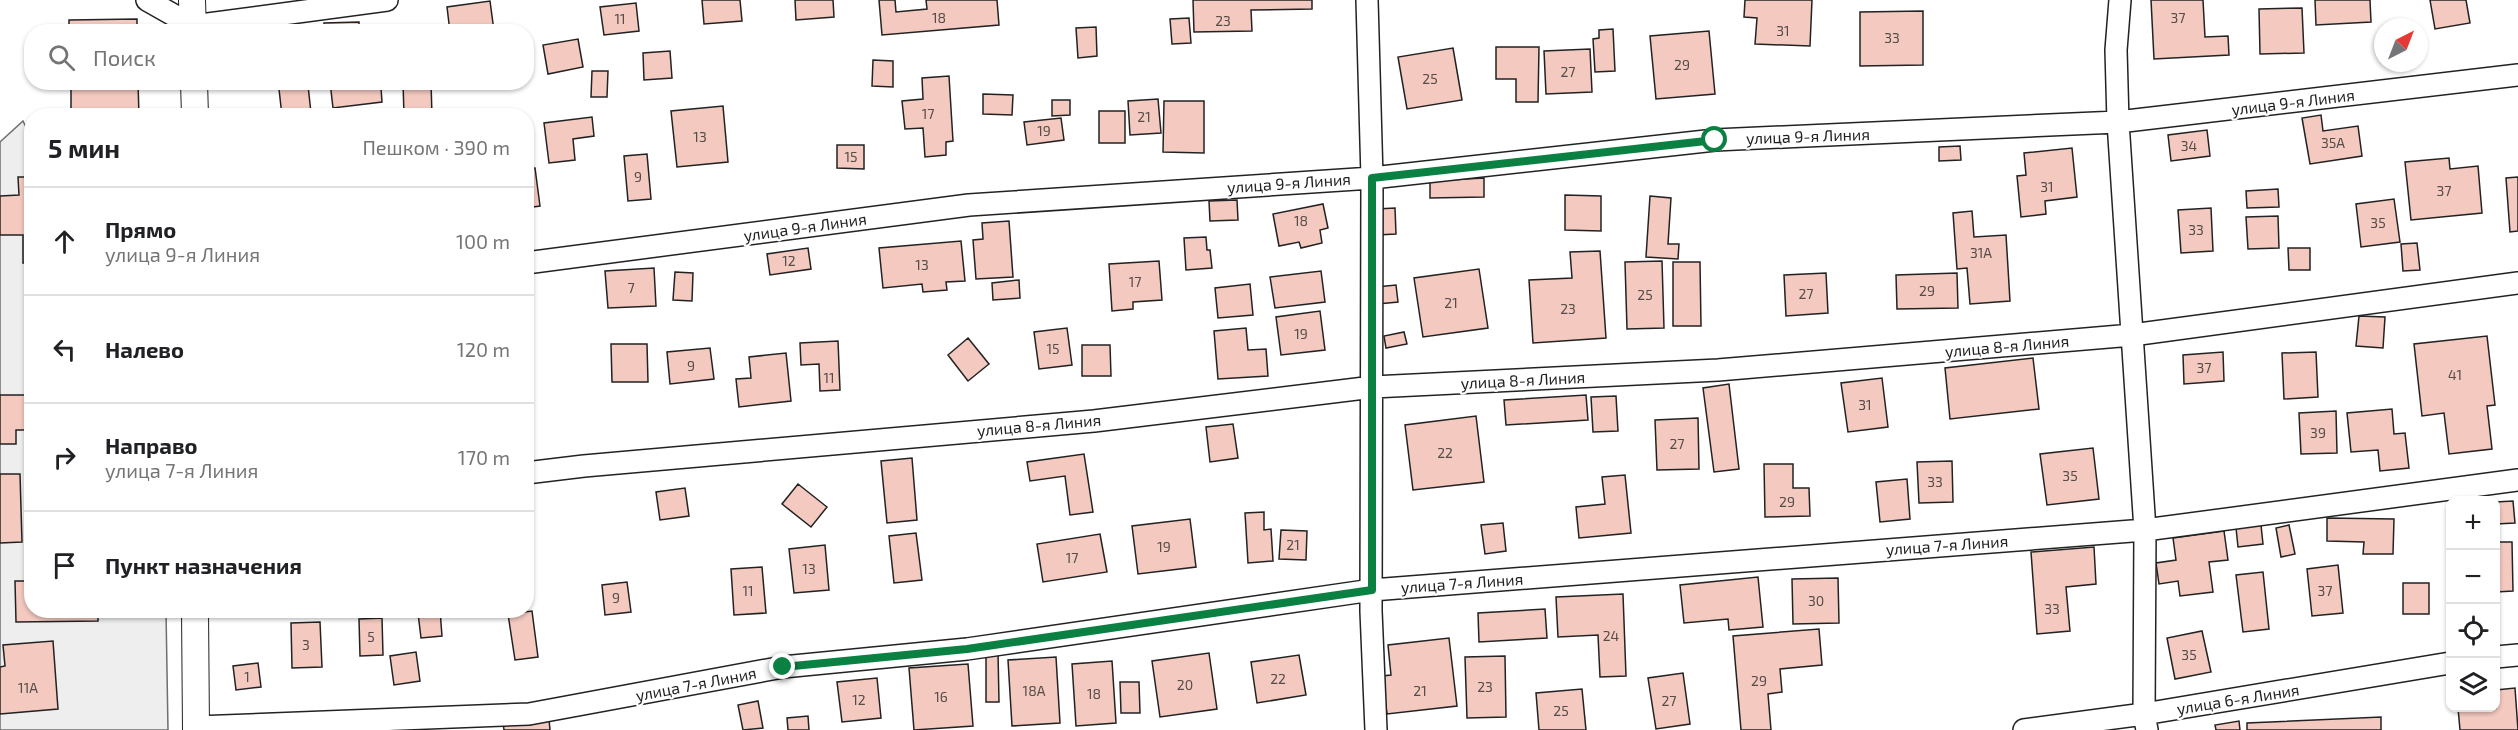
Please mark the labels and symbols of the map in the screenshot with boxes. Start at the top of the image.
house number: 18 [932,9,946,26]
house number: 37 [2171,9,2185,26]
house number: 11 [614,10,626,27]
house number: 23 [1215,12,1231,29]
north arrow [2374,18,2428,72]
house number: 31 [1776,22,1790,39]
house number: 33 [1884,29,1900,46]
house number: 29 [1674,56,1690,73]
house number: 27 [1560,63,1576,80]
house number: 25 [1422,70,1438,87]
street label: улица 9-я Линия [2230,85,2356,119]
house number: 17 [922,105,934,122]
house number: 21 [1137,108,1151,125]
house number: 19 [1037,122,1051,139]
street label: улица 9-я Линия [1746,124,1870,148]
route start [1701,126,1727,152]
house number: 13 [693,128,707,145]
house number: 35А [2321,134,2345,151]
house number: 34 [2181,137,2197,154]
house number: 15 [844,148,858,165]
house number: 9 [634,168,642,185]
street label: улица 9-я Линия [1226,169,1352,197]
house number: 31 [2040,178,2054,195]
house number: 37 [2437,182,2451,199]
street label: улица 9-я Линия [742,208,868,246]
house number: 18 [1294,212,1308,229]
house number: 35 [2370,214,2386,231]
house number: 33 [2188,221,2204,238]
house number: 31А [1970,244,1992,261]
house number: 12 [782,252,796,269]
house number: 13 [915,256,929,273]
house number: 17 [1129,273,1141,290]
house number: 7 [627,279,635,296]
house number: 29 [1919,282,1935,299]
house number: 27 [1798,285,1814,302]
house number: 25 [1637,286,1653,303]
house number: 21 [1444,294,1458,311]
house number: 23 [1560,300,1576,317]
house number: 19 [1294,325,1308,342]
street label: улица 8-я Линия [1944,331,2070,361]
house number: 15 [1046,340,1060,357]
house number: 9 [687,357,695,374]
house number: 37 [2197,359,2211,376]
house number: 41 [2448,366,2462,383]
street label: улица 8-я Линия [1460,367,1586,393]
house number: 11 [823,369,835,386]
house number: 31 [1858,396,1872,413]
street label: улица 8-я Линия [976,410,1102,440]
house number: 39 [2310,424,2326,441]
house number: 27 [1669,435,1685,452]
house number: 22 [1437,444,1453,461]
house number: 35 [2062,467,2078,484]
house number: 33 [1927,473,1943,490]
house number: 29 [1779,493,1795,510]
street label: улица 7-я Линия [1885,531,2009,559]
house number: 21 [1286,536,1300,553]
house number: 19 [1157,538,1171,555]
house number: 17 [1066,549,1078,566]
house number: 13 [802,560,816,577]
street label: улица 7-я Линия [1400,569,1524,597]
house number: 11 [742,582,754,599]
house number: 37 [2318,582,2332,599]
house number: 9 [612,589,620,606]
house number: 30 [1808,592,1824,609]
house number: 33 [2044,600,2060,617]
house number: 24 [1603,627,1619,644]
house number: 5 [367,628,375,645]
house number: 3 [302,636,310,653]
house number: 35 [2181,646,2197,663]
route end [769,653,795,679]
street label: улица 7-я Линия [634,662,758,706]
house number: 1 [244,668,250,685]
house number: 22 [1270,670,1286,687]
house number: 29 [1751,672,1767,689]
house number: 20 [1177,676,1193,693]
house number: 23 [1477,678,1493,695]
house number: 11А [18,679,38,696]
street label: улица 6-я Линия [2175,679,2301,719]
house number: 18А [1023,682,1046,699]
house number: 21 [1413,682,1427,699]
house number: 18 [1087,685,1101,702]
house number: 16 [934,688,948,705]
house number: 12 [852,691,866,708]
house number: 27 [1661,692,1677,709]
house number: 25 [1553,702,1569,719]

